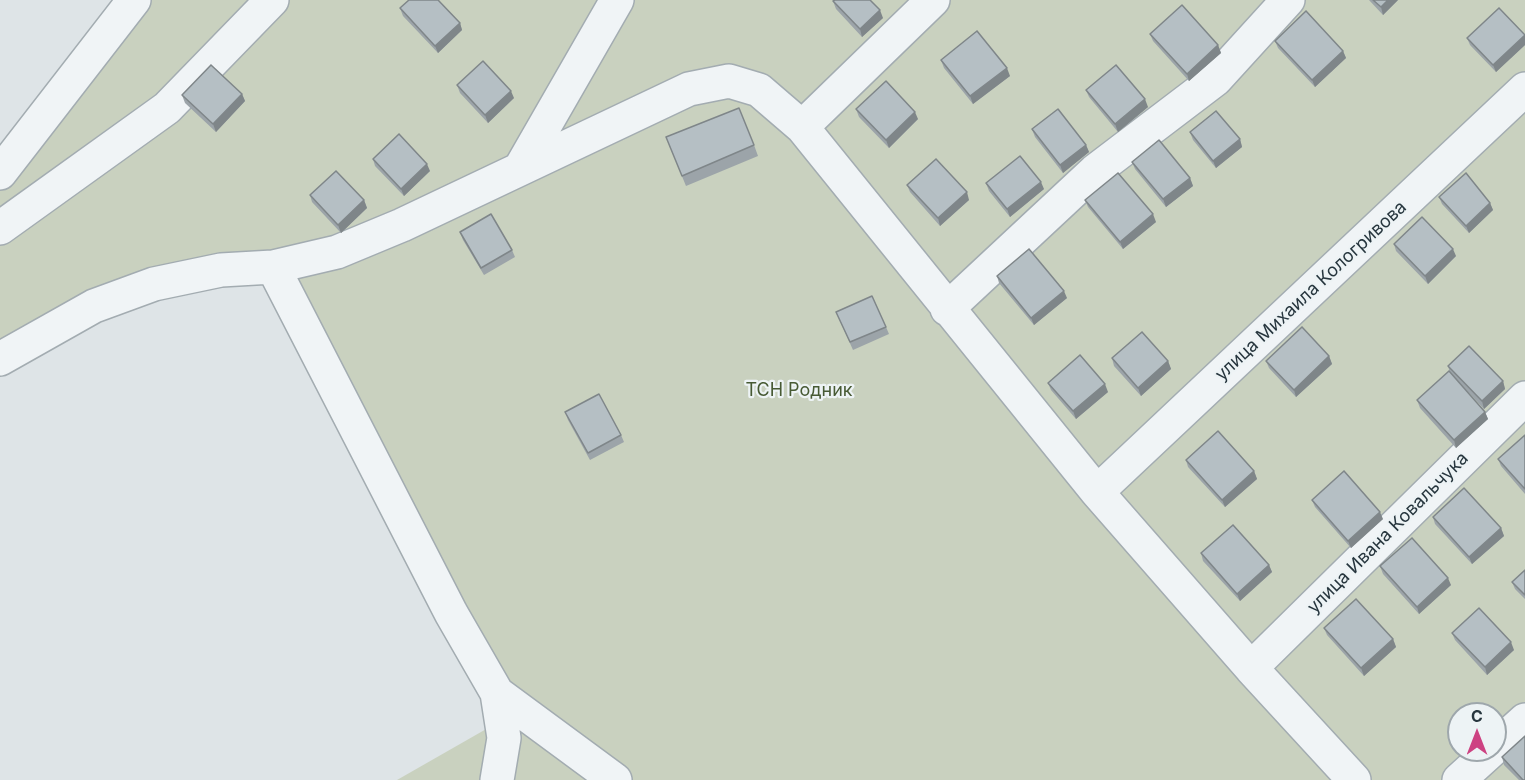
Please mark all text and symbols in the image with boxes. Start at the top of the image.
street label: улица Михаила Кологривова [1211,197,1411,385]
park label: ТСН Родник [745,380,853,402]
street label: улица Ивана Ковальчука [1303,448,1473,618]
north arrow [1447,702,1507,762]
text: С [1471,706,1483,726]

